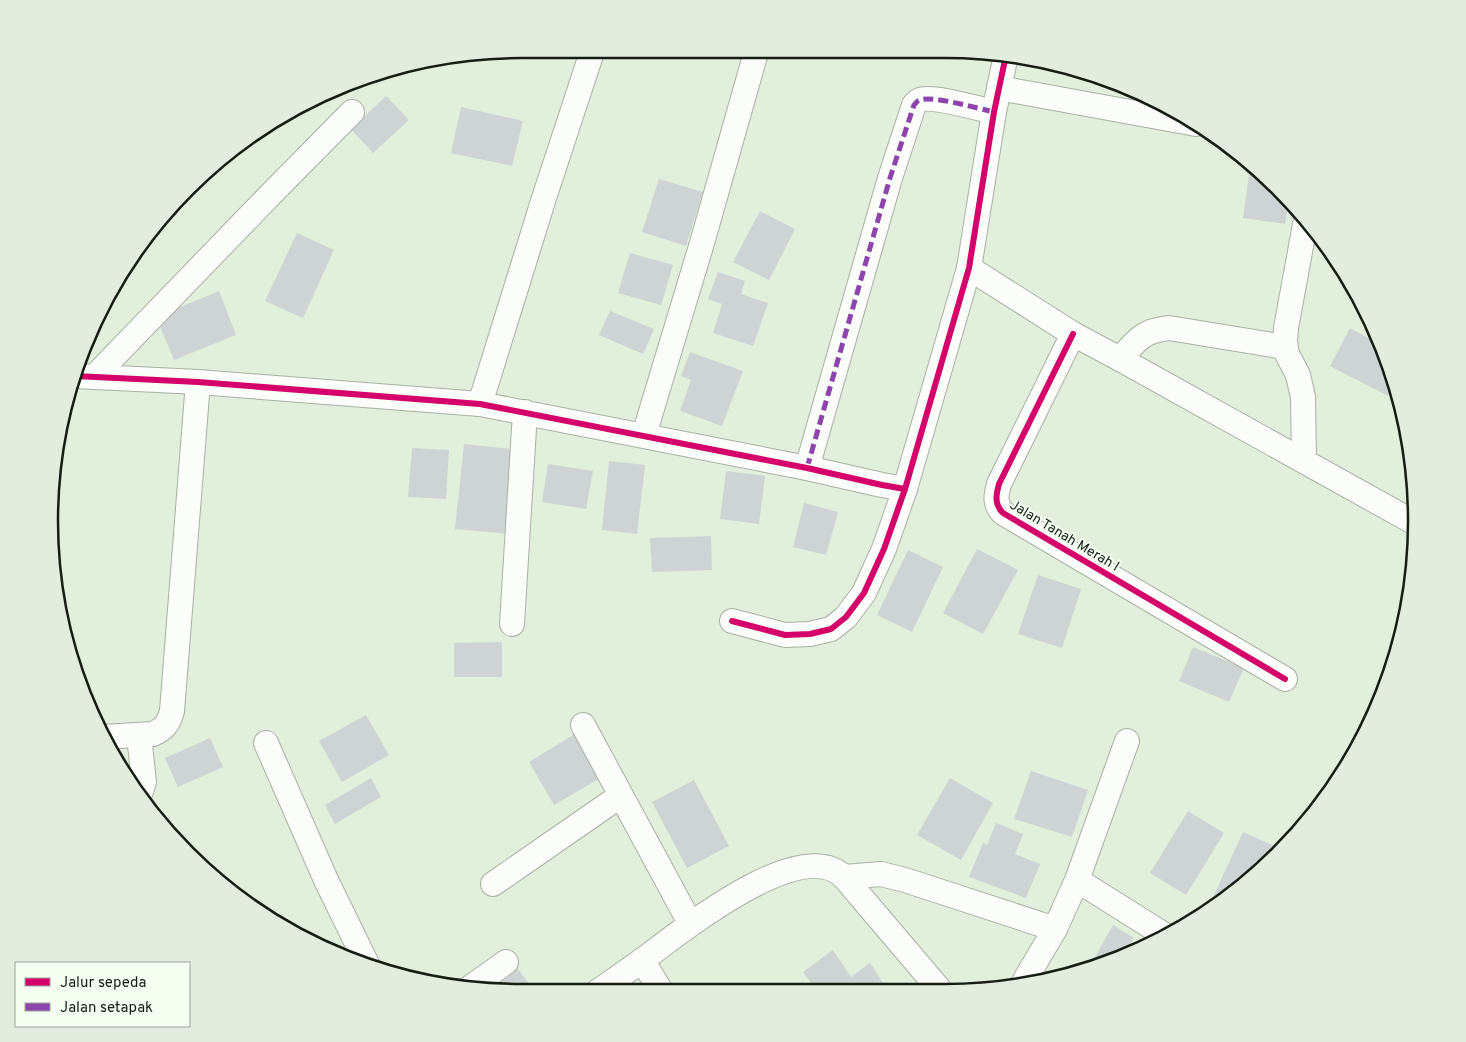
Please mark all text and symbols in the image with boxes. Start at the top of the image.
street label: Jalan Tanah Merah I [1006,497,1122,576]
legend [15,962,190,1027]
text: Jalur sepeda [60,974,146,993]
text: Jalan setapak [60,999,153,1018]

